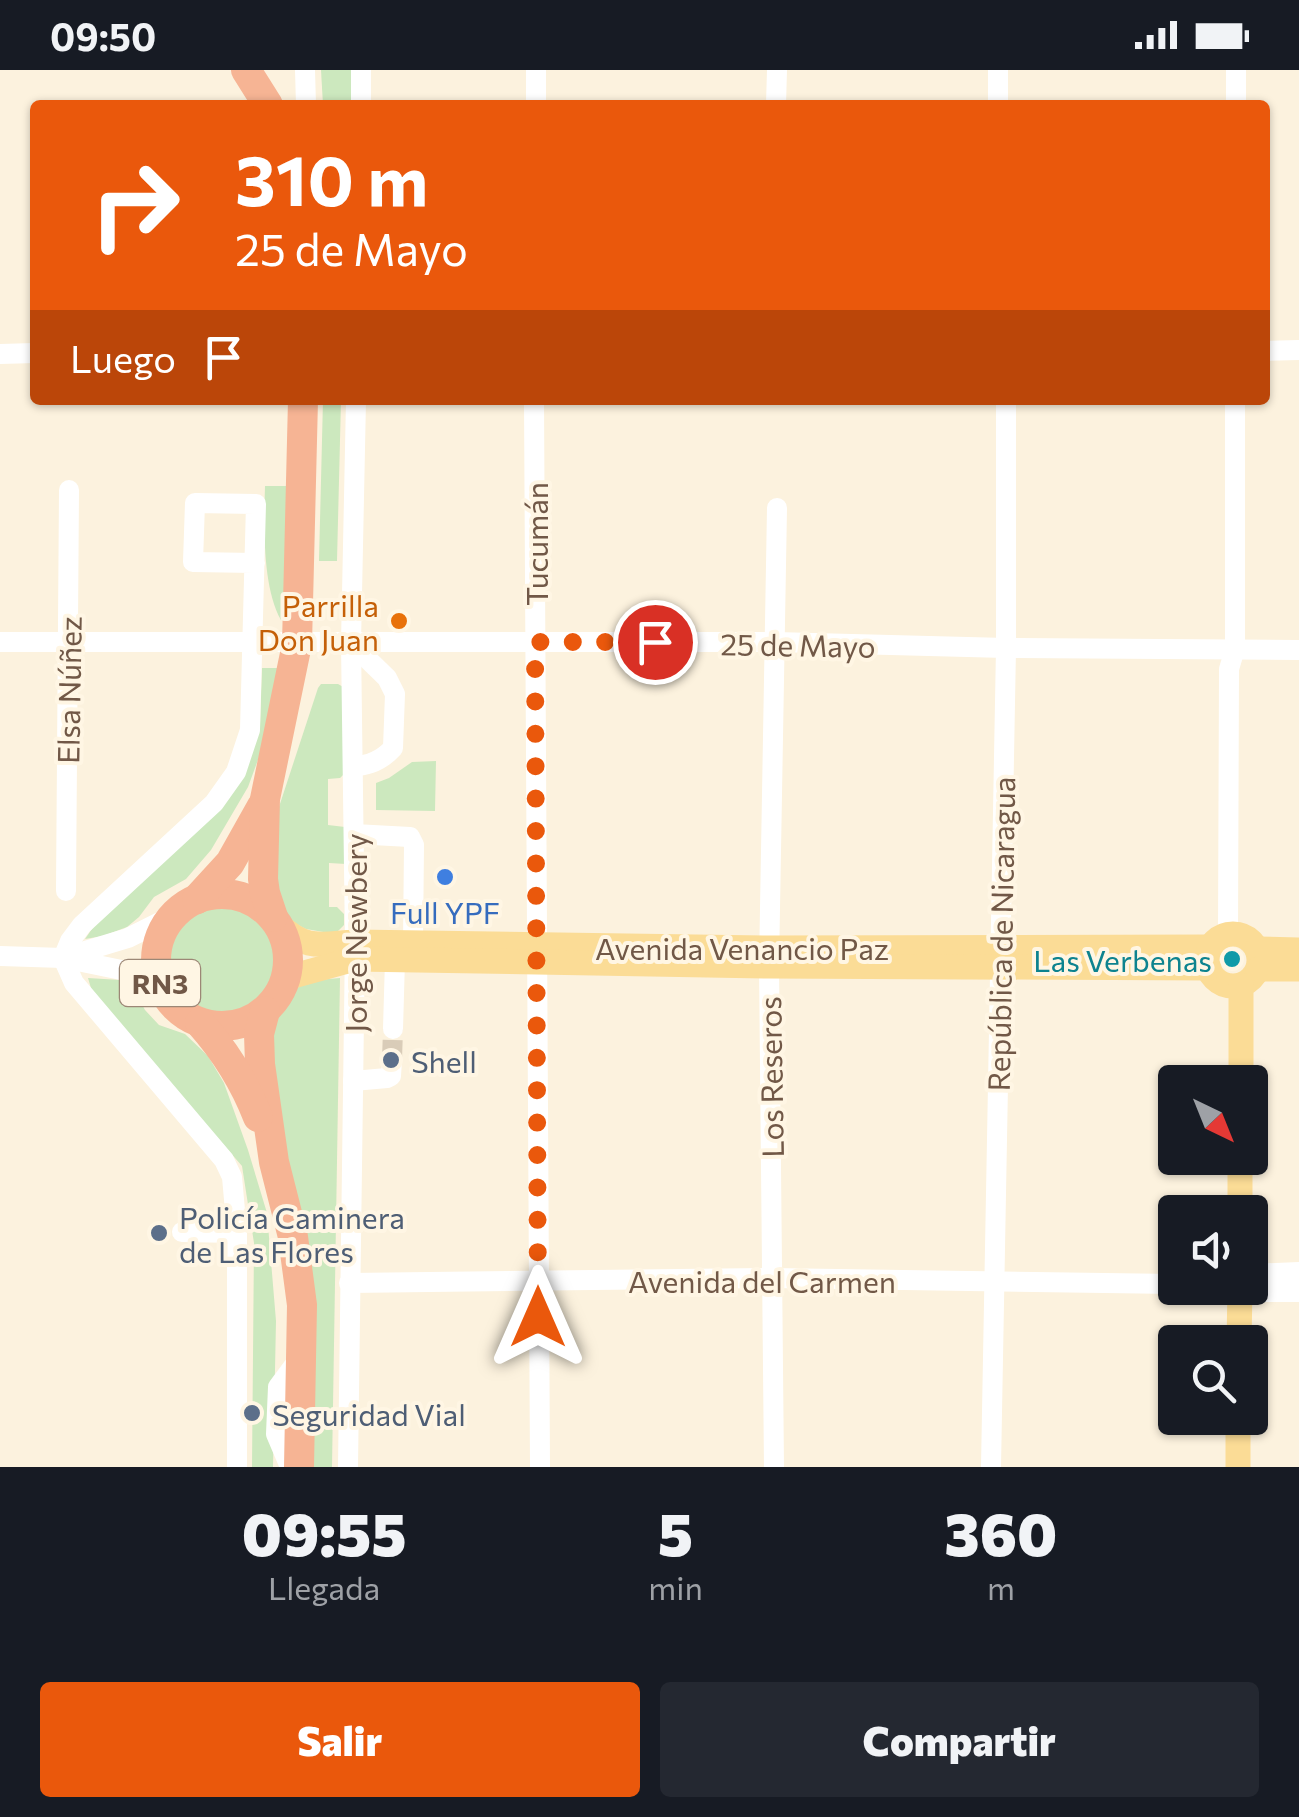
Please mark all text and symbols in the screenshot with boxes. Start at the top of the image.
text: 09:50 [50,12,156,59]
text: 310 m [235,135,428,220]
icon: right [70,140,200,270]
text: 25 de Mayo [235,220,468,275]
icon: arrive [196,330,251,385]
text: Luego [70,334,176,381]
street label: Tucumán [517,482,554,606]
place label: Parrilla Don Juan [258,586,379,657]
pin [613,600,698,685]
marker: Parrilla Don Juan [388,610,410,632]
icon: arrive [628,615,683,670]
street label: Elsa Núñez [48,616,88,764]
street label: 25 de Mayo [720,624,876,664]
street label: República de Nicaragua [979,776,1021,1092]
street label: Jorge Newbery [336,833,373,1033]
marker: Full YPF [434,866,456,888]
place label: Full YPF [390,893,500,930]
street label: Avenida Venancio Paz [595,929,889,966]
place label: Las Verbenas [1033,941,1212,978]
marker: Las Verbenas [1221,948,1243,970]
road number: RN3 [120,960,200,1006]
street label: Los Reseros [750,996,790,1158]
place label: Shell [411,1042,477,1079]
marker: Shell [380,1049,402,1071]
north arrow [1158,1065,1268,1175]
map controls [1158,1065,1268,1435]
button: sound [1158,1195,1268,1305]
place label: Policía Caminera de Las Flores [179,1198,405,1269]
marker: Policía Caminera de Las Flores [148,1222,170,1244]
street label: Avenida del Carmen [628,1262,896,1299]
position arrow [486,1265,590,1369]
button: search [1158,1325,1268,1435]
place label: Seguridad Vial [272,1395,466,1432]
marker: Seguridad Vial [241,1402,263,1424]
text: 09:55 [242,1495,407,1568]
text: 5 [658,1495,693,1568]
text: 360 [944,1495,1057,1568]
text: Llegada [268,1567,380,1607]
text: min [648,1567,703,1607]
text: m [987,1567,1015,1607]
button: Salir [40,1682,640,1797]
button: Compartir [660,1682,1259,1797]

